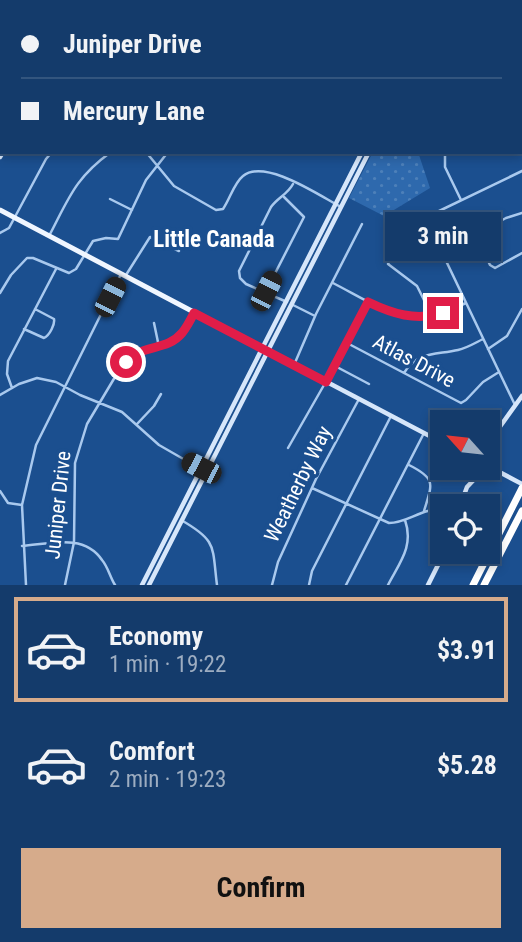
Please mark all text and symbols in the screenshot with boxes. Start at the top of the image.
text: Juniper Drive [63,29,202,59]
text: Mercury Lane [63,96,205,126]
callout: 3 min [385,212,501,260]
text: 3 min [417,223,469,250]
district label: Little Canada [153,226,275,253]
car [248,268,285,314]
car [92,274,129,320]
route end [427,297,459,329]
street label: Atlas Drive [369,329,459,393]
route start [110,346,142,378]
north arrow [430,410,500,480]
map controls [430,410,500,564]
street label: Weatherby Way [260,422,337,546]
car [178,449,225,487]
street label: Juniper Drive [40,450,76,560]
button: locate [430,494,500,564]
icon: car [25,618,88,681]
text: Economy [109,621,203,651]
text: $3.91 [437,635,497,665]
text: 1 min · 19:22 [109,651,226,678]
icon: car [25,733,88,796]
text: Comfort [109,736,195,766]
text: $5.28 [437,750,497,780]
text: 2 min · 19:23 [109,766,226,793]
button: Confirm [21,848,501,928]

